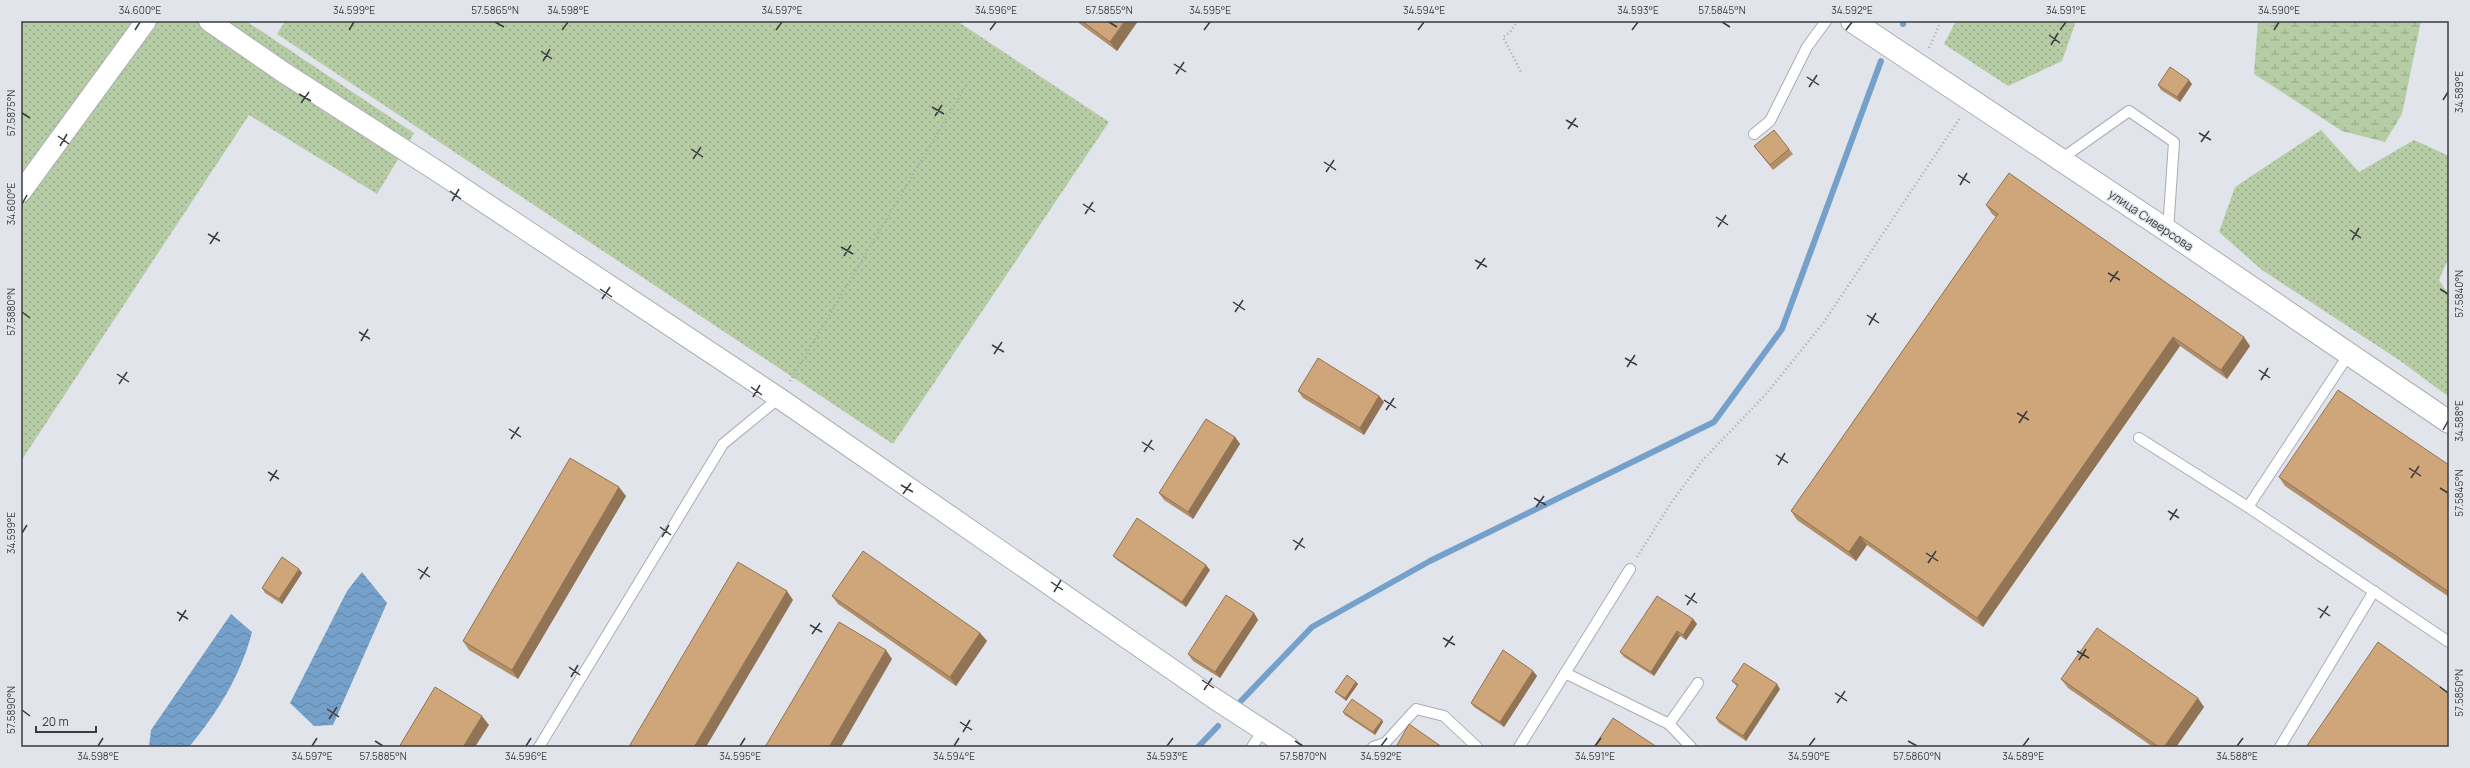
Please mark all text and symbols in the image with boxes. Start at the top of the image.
text: 34.600°E [119,3,161,17]
text: 34.599°E [333,3,375,17]
text: 57.5865°N [471,3,519,17]
text: 34.598°E [547,3,589,17]
text: 34.597°E [762,3,803,17]
text: 34.596°E [975,3,1017,17]
text: 57.5855°N [1085,3,1133,17]
text: 34.595°E [1189,3,1231,17]
text: 34.594°E [1403,3,1445,17]
text: 34.593°E [1617,3,1659,17]
text: 57.5845°N [1698,3,1746,17]
text: 34.592°E [1831,3,1873,17]
text: 34.591°E [2046,3,2086,17]
text: 34.590°E [2258,3,2300,17]
text: 34.589°E [2452,71,2466,113]
text: 57.5875°N [4,90,18,136]
text: 34.600°E [4,183,18,225]
street label: улица Сиверсова [2105,185,2197,255]
text: 57.5840°N [2452,270,2466,318]
text: 57.5880°N [4,288,18,336]
text: 34.588°E [2452,400,2466,442]
text: 57.5845°N [2452,469,2466,517]
text: 34.599°E [4,512,18,554]
text: 57.5850°N [2452,669,2466,717]
text: 57.5890°N [4,686,18,734]
scale bar [36,708,96,734]
text: 20 m [42,713,69,730]
text: 34.598°E [77,749,119,763]
text: 34.597°E [292,749,333,763]
text: 57.5885°N [359,749,407,763]
text: 34.596°E [505,749,547,763]
text: 34.595°E [719,749,761,763]
text: 34.594°E [933,749,975,763]
text: 34.593°E [1146,749,1188,763]
text: 57.5870°N [1280,749,1327,763]
text: 34.592°E [1360,749,1402,763]
text: 34.591°E [1575,749,1615,763]
text: 34.590°E [1788,749,1830,763]
text: 57.5860°N [1893,749,1941,763]
text: 34.589°E [2002,749,2044,763]
text: 34.588°E [2216,749,2258,763]

